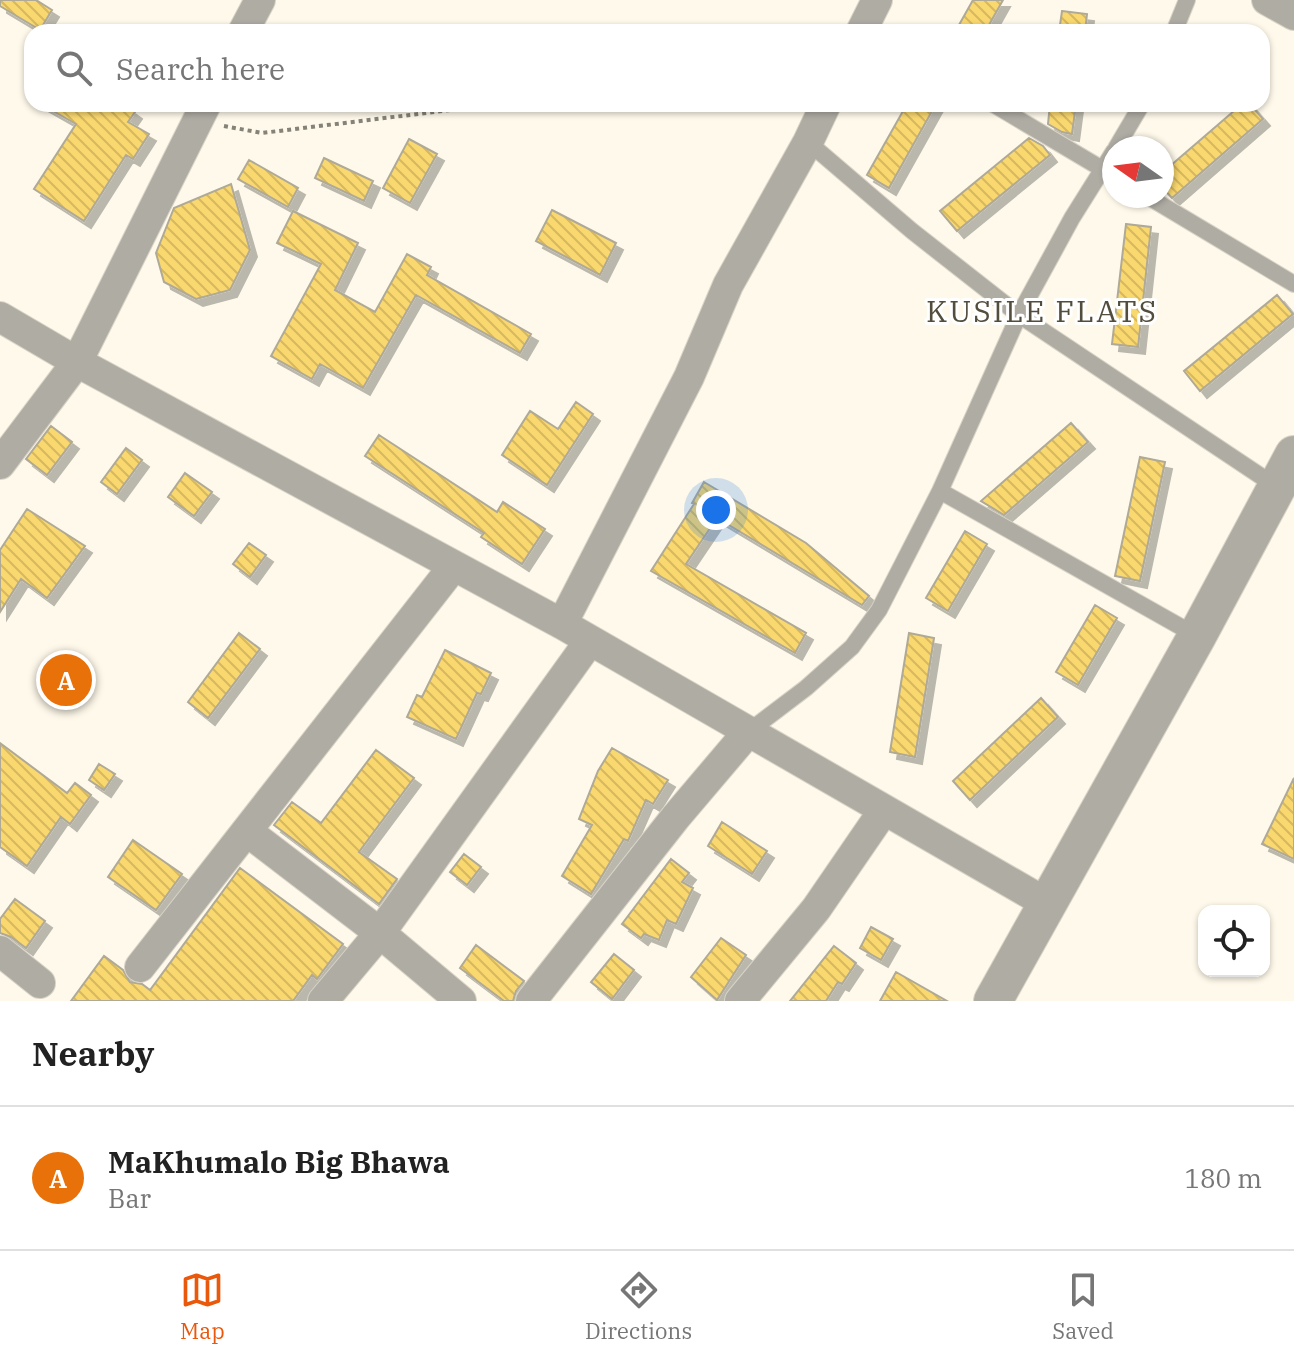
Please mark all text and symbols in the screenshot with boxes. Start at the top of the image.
search box [24,24,1270,112]
icon: search [52,46,96,90]
text: Search here [116,49,285,88]
north arrow [1102,136,1174,208]
district label: KUSILE FLATS [926,291,1158,330]
your location [696,490,736,530]
pin: A [40,650,92,710]
map controls [1198,905,1270,977]
button: locate [1198,905,1270,977]
text: Nearby [32,1031,154,1075]
text: MaKhumalo Big Bhawa [108,1142,450,1181]
text: A [49,1161,67,1195]
text: 180 m [1184,1161,1262,1195]
text: Bar [108,1181,151,1215]
tab: Map [180,1268,225,1345]
tab: Directions [585,1268,692,1345]
tab: Saved [1052,1268,1114,1345]

